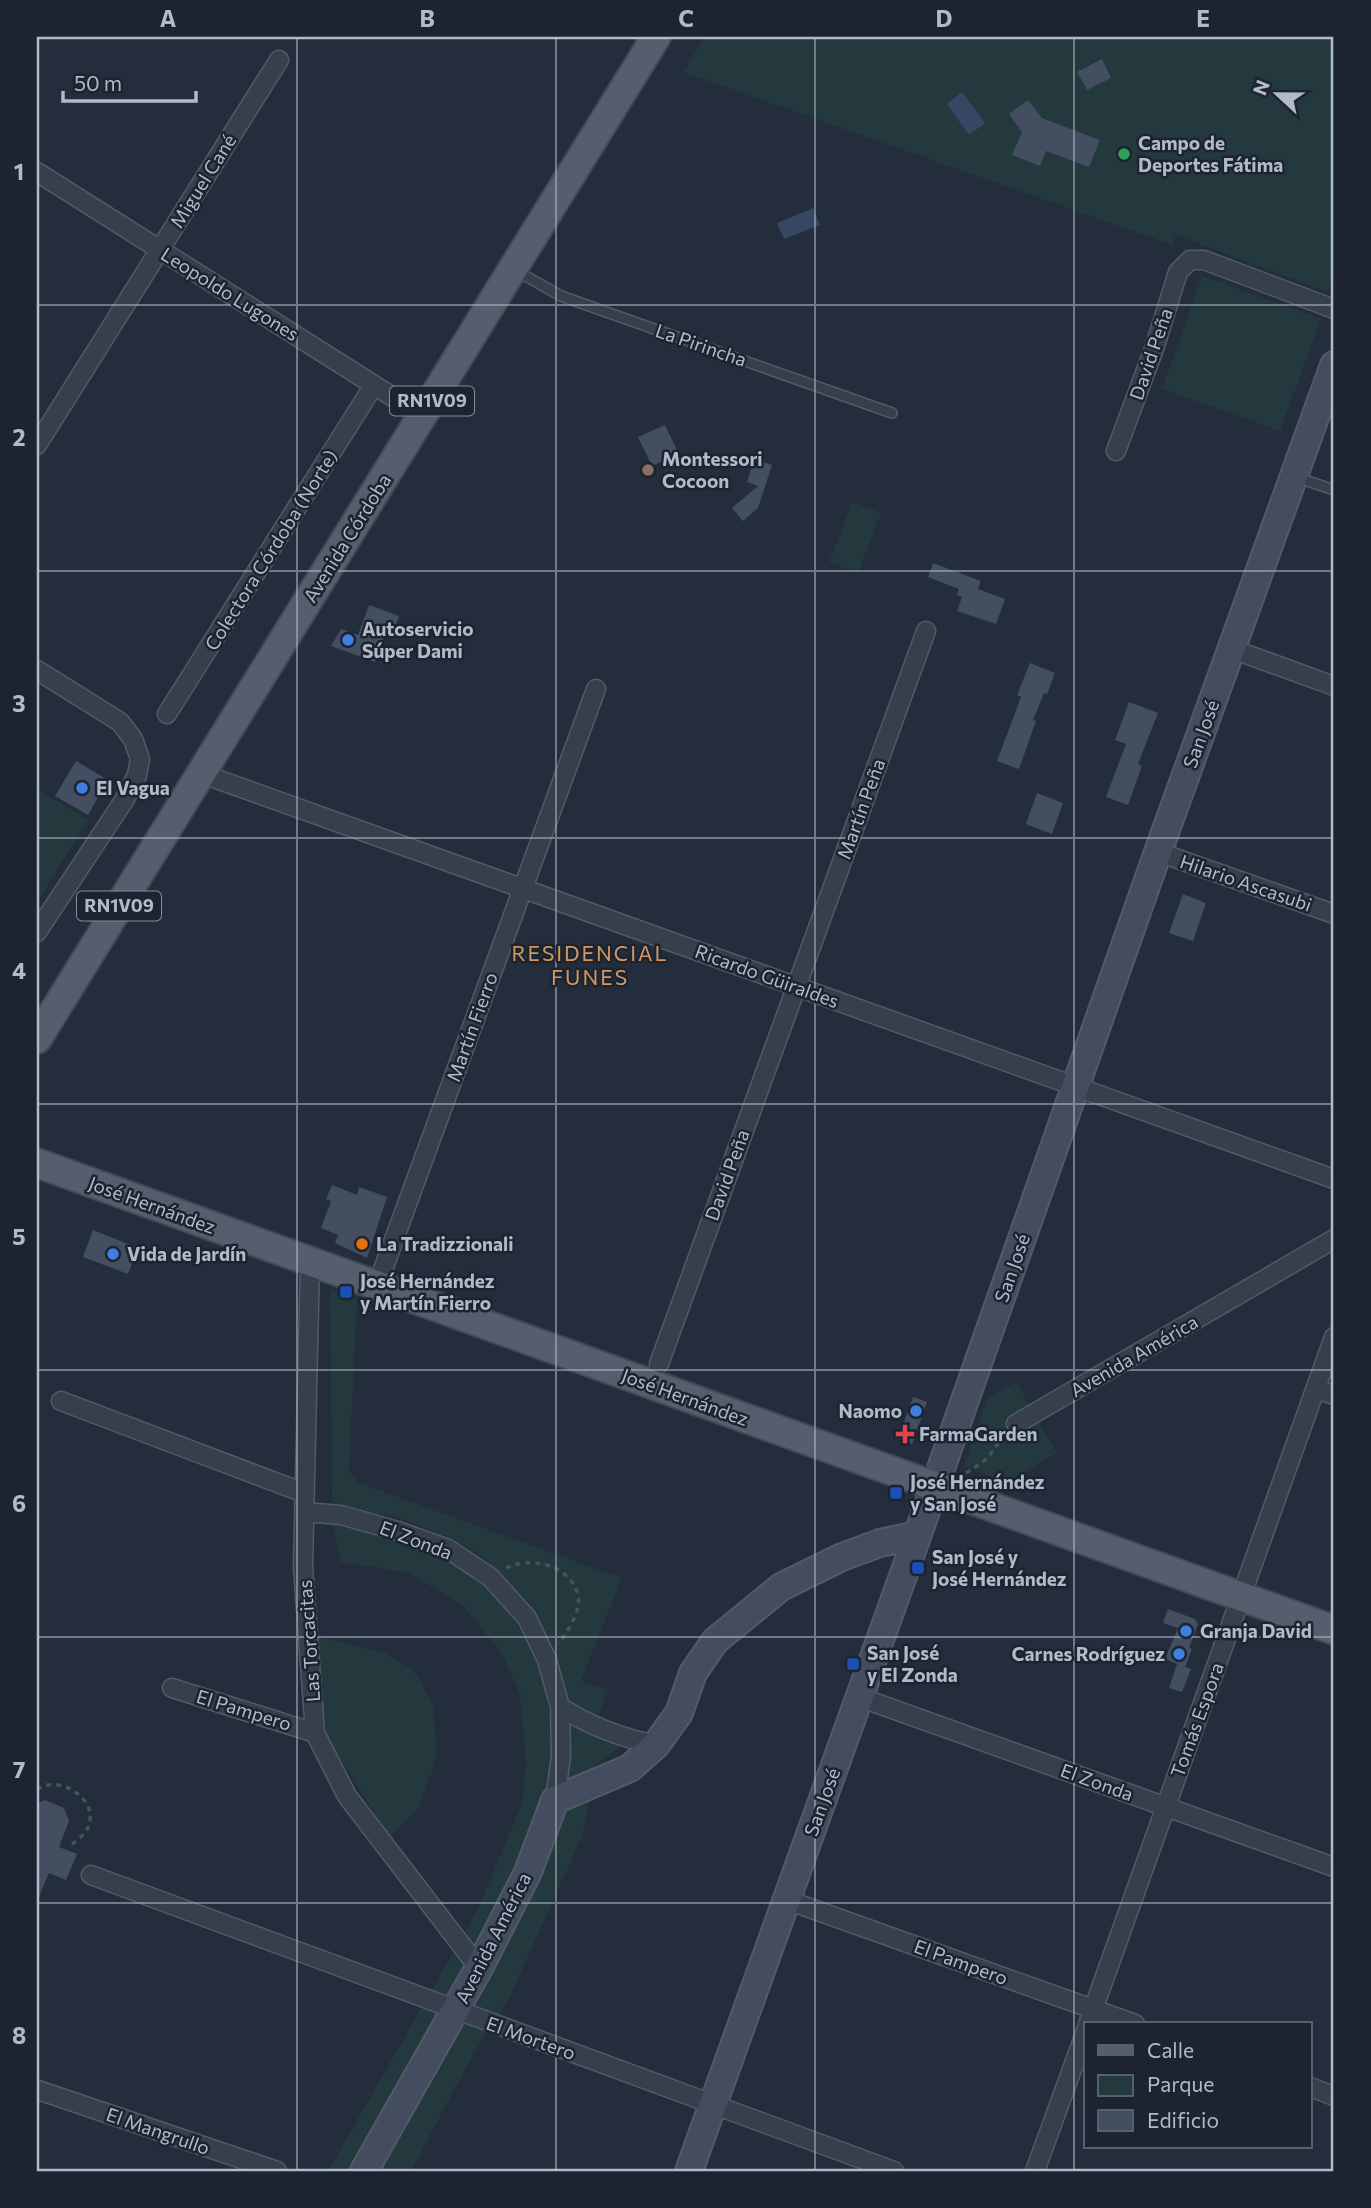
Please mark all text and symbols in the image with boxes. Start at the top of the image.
text: A [160,4,177,32]
text: B [419,4,435,32]
text: C [678,4,694,32]
text: D [936,4,953,32]
text: E [1196,4,1210,32]
scale bar [63,60,196,104]
north arrow [1242,60,1312,130]
text: 50 m [74,70,122,95]
text: N [1247,77,1274,98]
street label: Miguel Cané [165,130,241,232]
place label: Campo de Deportes Fátima [1138,131,1283,176]
marker: Campo de Deportes Fátima [1116,146,1132,162]
text: 1 [14,157,24,185]
street label: Leopoldo Lugones [157,242,303,345]
street label: David Peña [1124,305,1177,403]
street label: La Pirincha [653,318,750,371]
road number: RN1V09 [390,386,474,416]
text: 2 [12,423,26,451]
street label: Colectora Córdoba (Norte) [199,445,342,654]
place label: Montessori Cocoon [662,447,763,492]
marker: Montessori Cocoon [640,462,656,478]
street label: Avenida Córdoba [298,469,395,606]
place label: Autoservicio Súper Dami [362,617,474,662]
marker: Autoservicio Súper Dami [340,632,356,648]
text: 3 [12,689,26,717]
street label: San José [1178,697,1223,771]
street label: Martín Peña [832,755,889,862]
place label: El Vagua [96,776,170,799]
marker: El Vagua [74,780,90,796]
street label: Hilario Ascasubi [1177,849,1315,916]
road number: RN1V09 [77,891,161,920]
street label: Ricardo Güiraldes [692,939,842,1012]
district label: RESIDENCIAL FUNES [511,940,669,989]
text: 4 [12,956,26,984]
street label: Martín Fierro [441,969,502,1085]
street label: David Peña [699,1126,754,1224]
street label: José Hernández [86,1171,219,1238]
text: 5 [12,1222,26,1250]
street label: San José [989,1231,1034,1305]
place label: La Tradizzionali [376,1232,514,1255]
marker: La Tradizzionali [354,1236,370,1252]
place label: Vida de Jardín [127,1242,246,1265]
marker: Vida de Jardín [105,1246,121,1262]
place label: José Hernández y Martín Fierro [360,1269,495,1314]
marker: José Hernández y Martín Fierro [338,1284,354,1300]
street label: Avenida América [1066,1310,1202,1401]
street label: José Hernández [619,1363,752,1430]
place label: Naomo [838,1399,902,1422]
marker: Naomo [908,1403,924,1419]
place label: FarmaGarden [919,1422,1038,1445]
marker: FarmaGarden [897,1426,913,1442]
place label: José Hernández y San José [910,1470,1045,1515]
marker: José Hernández y San José [888,1485,904,1501]
text: 6 [12,1489,26,1517]
street label: El Zonda [377,1515,456,1564]
place label: San José y José Hernández [932,1545,1067,1590]
marker: San José y José Hernández [910,1560,926,1576]
street label: Las Torcacitas [293,1579,324,1703]
place label: Granja David [1200,1619,1312,1642]
marker: Granja David [1178,1623,1194,1639]
place label: San José y El Zonda [867,1641,958,1686]
place label: Carnes Rodríguez [1012,1642,1165,1665]
marker: Carnes Rodríguez [1171,1646,1187,1662]
marker: San José y El Zonda [845,1656,861,1672]
street label: Tomás Espora [1165,1659,1228,1780]
street label: El Pampero [194,1684,294,1735]
text: 7 [13,1755,25,1783]
street label: El Zonda [1058,1758,1137,1805]
street label: San José [799,1765,844,1839]
street label: Avenida América [450,1869,535,2007]
street label: El Pampero [911,1934,1011,1989]
street label: El Mortero [483,2011,579,2064]
text: 8 [12,2021,26,2049]
legend [1084,2022,1312,2148]
text: Calle [1147,2037,1194,2062]
text: Parque [1147,2071,1214,2096]
street label: El Mangrullo [103,2102,213,2159]
text: Edificio [1147,2107,1219,2132]

